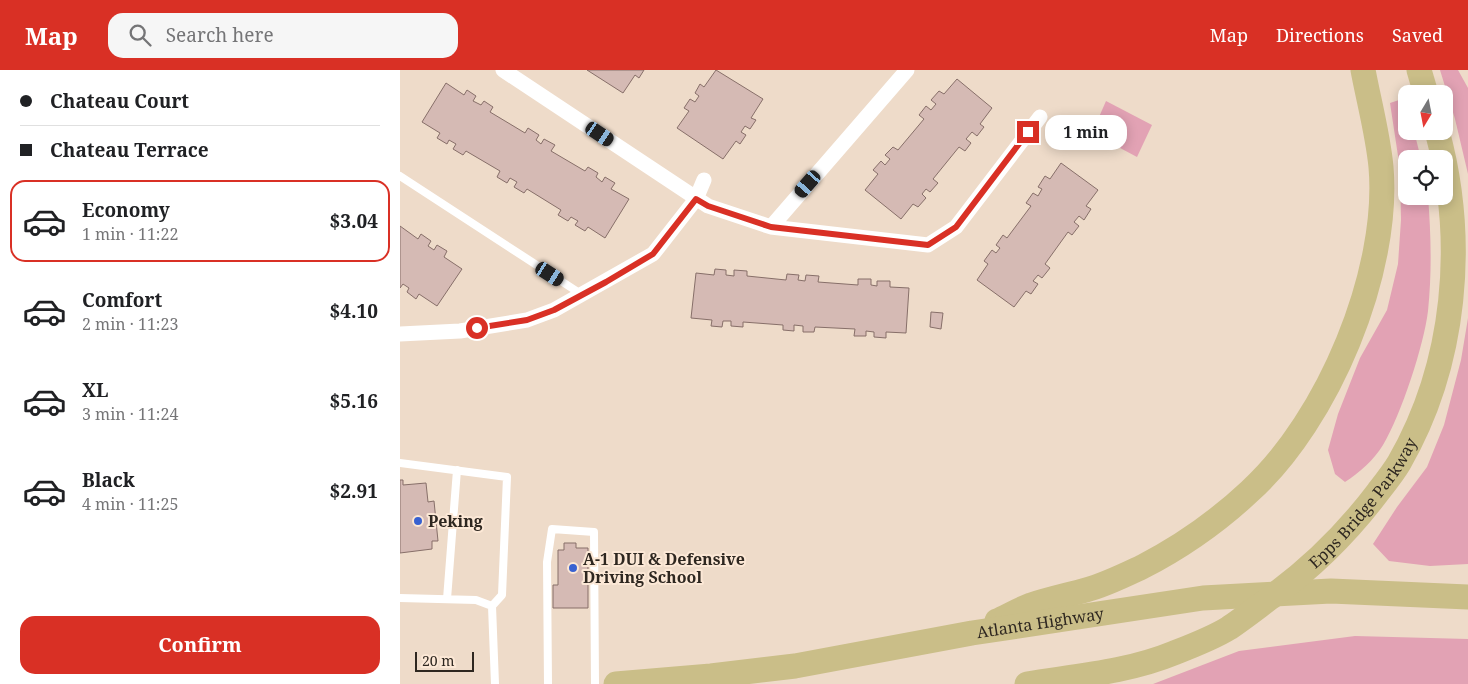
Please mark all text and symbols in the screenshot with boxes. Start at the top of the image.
search box [108,13,458,58]
text: Map [25,19,78,52]
icon: search [126,21,154,49]
text: Search here [166,22,274,48]
text: Map [1210,23,1248,47]
text: Directions [1276,23,1364,47]
text: Saved [1392,23,1443,47]
north arrow [1398,85,1452,140]
map controls [1398,85,1453,205]
text: Chateau Court [50,88,189,114]
callout: 1 min [1046,114,1128,150]
car [583,119,616,149]
route end [1017,121,1039,143]
text: 1 min [1063,121,1109,143]
text: Chateau Terrace [50,137,209,163]
button: locate [1398,150,1453,205]
car [792,168,823,200]
text: Economy [82,197,170,223]
icon: car [22,199,67,244]
text: $3.04 [329,208,378,234]
text: 1 min · 11:22 [82,223,178,245]
car [533,260,566,288]
text: Comfort [82,287,162,313]
icon: car [22,289,67,334]
text: $4.10 [329,298,378,324]
text: 2 min · 11:23 [82,313,178,335]
route start [466,317,488,339]
text: XL [82,377,108,403]
icon: car [22,379,67,424]
text: $5.16 [329,388,378,414]
text: 3 min · 11:24 [82,403,178,425]
street label: Epps Bridge Parkway [1304,433,1422,573]
text: Black [82,467,135,493]
icon: car [22,469,67,514]
text: $2.91 [329,478,378,504]
text: 4 min · 11:25 [82,493,178,515]
place label: Peking [428,510,483,532]
marker: Peking [412,515,424,527]
place label: A-1 DUI & Defensive Driving School [583,548,745,588]
marker: A-1 DUI & Defensive Driving School [567,562,579,574]
street label: Atlanta Highway [975,602,1106,643]
button: Confirm [20,616,380,674]
scale bar [415,649,474,672]
text: 20 m [422,651,455,670]

